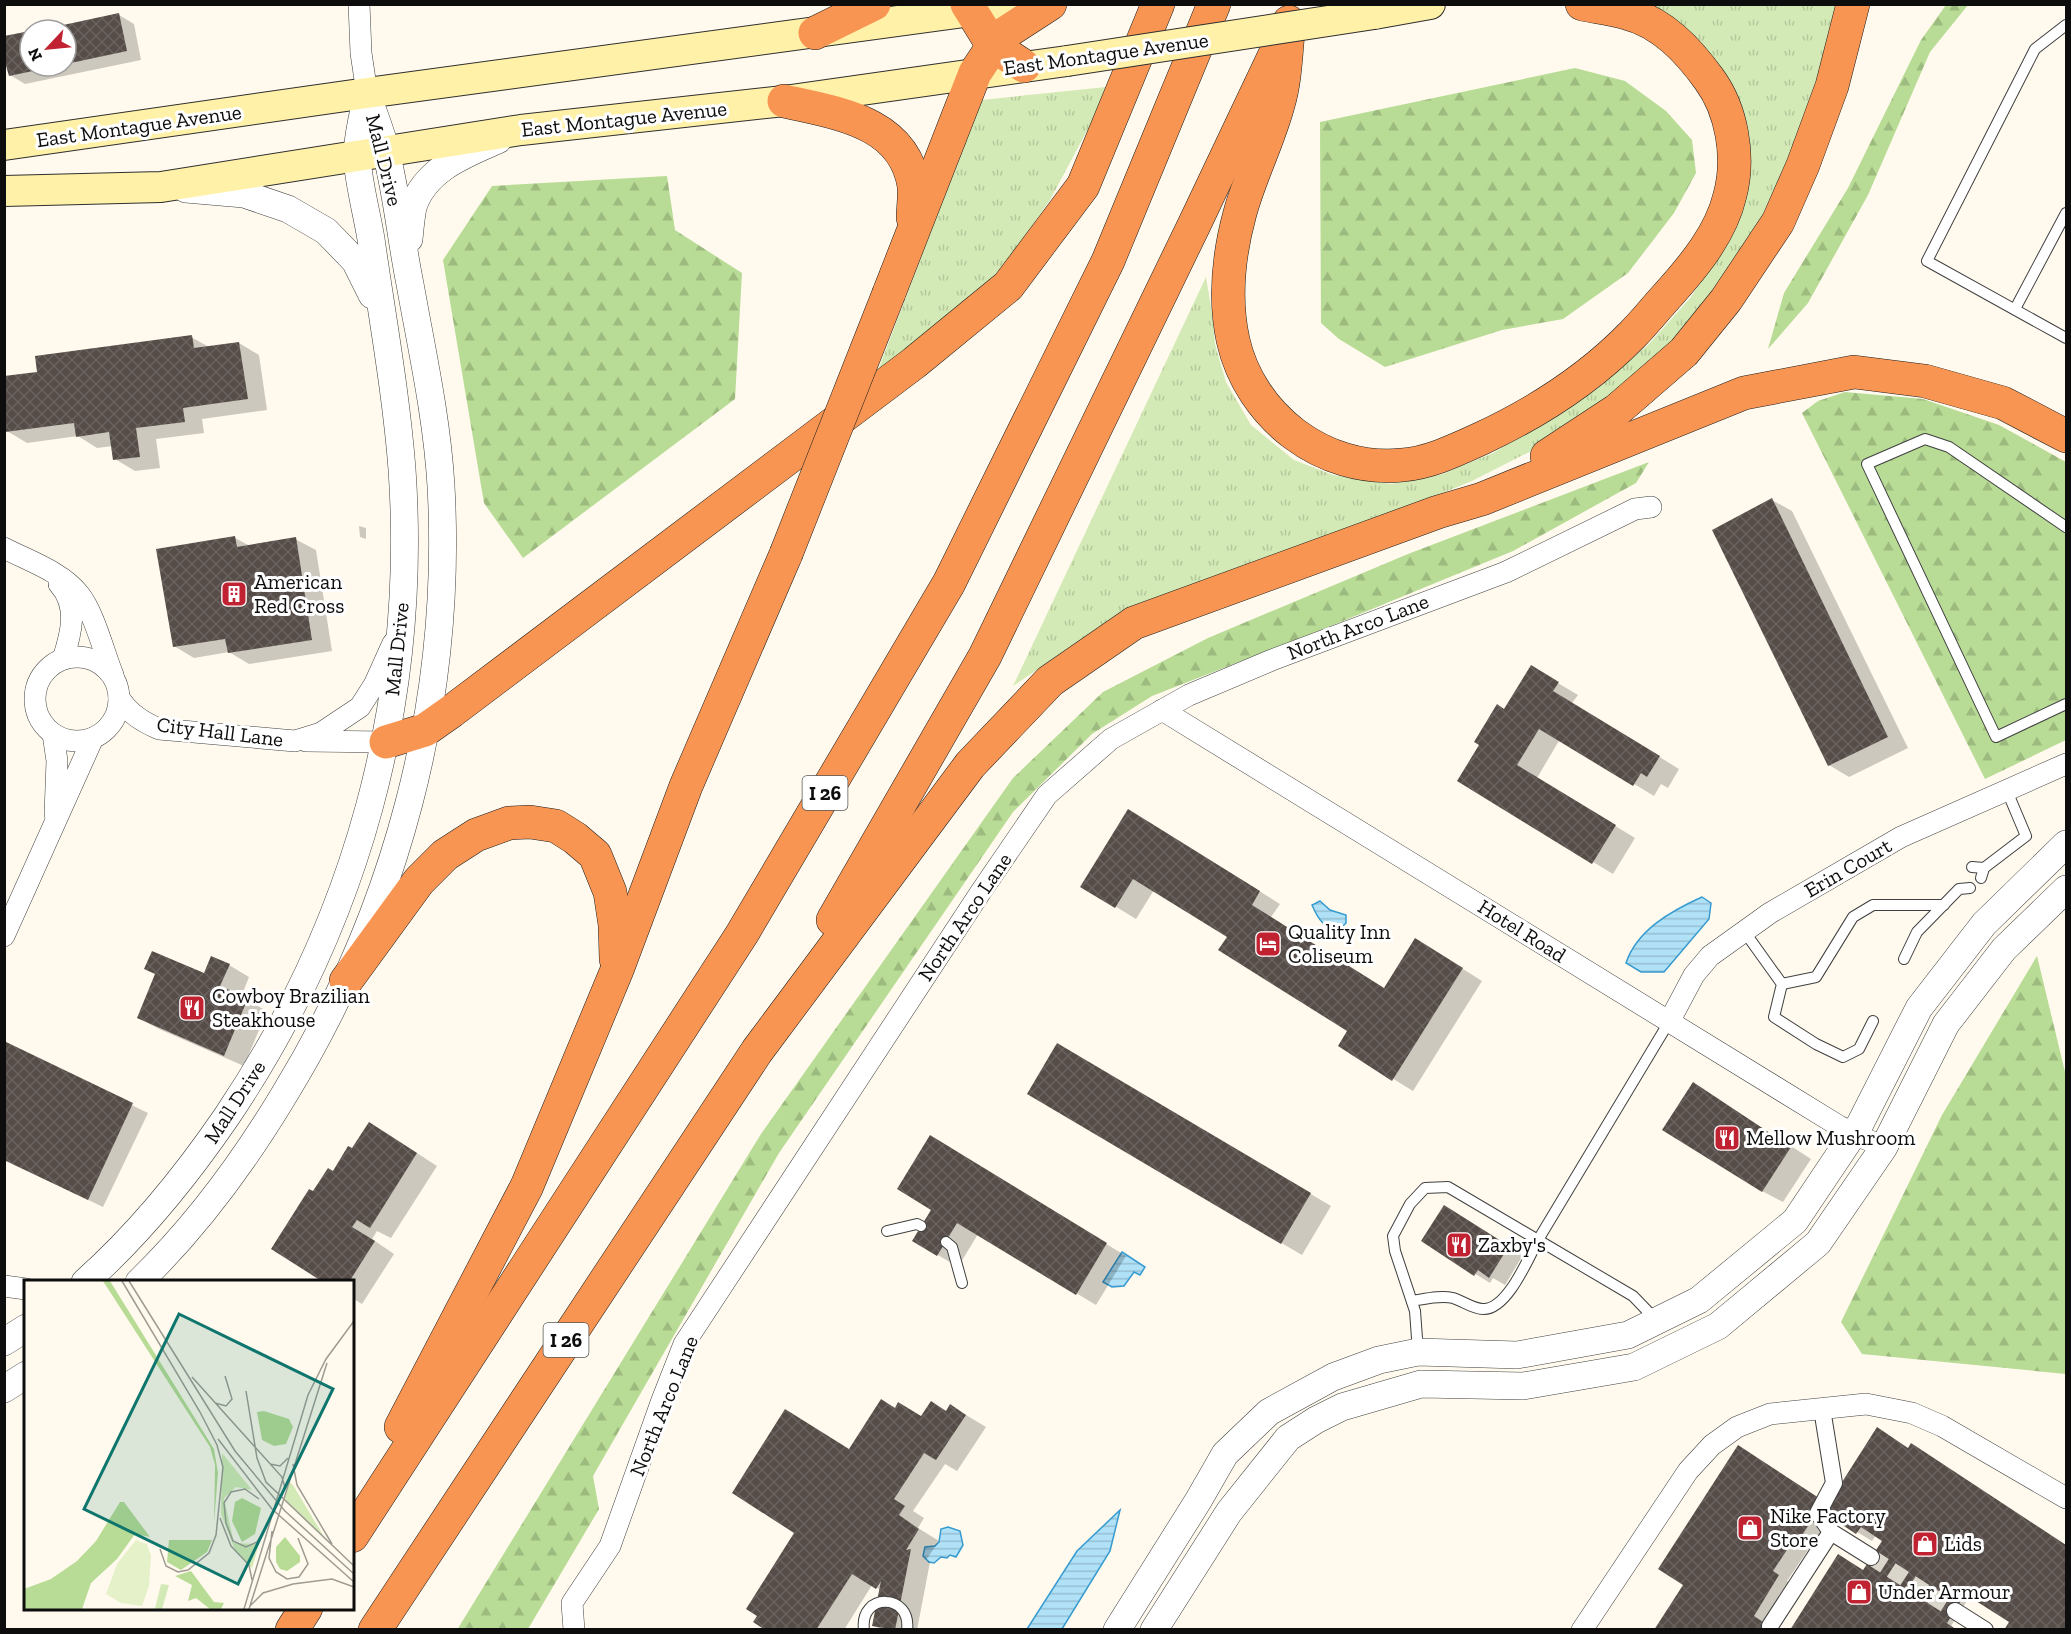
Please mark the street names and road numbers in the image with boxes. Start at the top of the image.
street label: East Montague Avenue [1002,27,1210,80]
street label: East Montague Avenue [520,95,728,142]
street label: East Montague Avenue [35,99,243,152]
street label: Mall Drive [361,111,408,209]
street label: North Arco Lane [1284,588,1432,665]
street label: Mall Drive [379,601,414,697]
street label: City Hall Lane [155,711,285,752]
road number: I 26 [802,776,848,810]
street label: Erin Court [1800,832,1896,903]
street label: North Arco Lane [912,848,1017,986]
street label: Hotel Road [1474,894,1571,968]
street label: Mall Drive [199,1055,271,1148]
road number: I 26 [544,1323,588,1357]
street label: North Arco Lane [624,1332,703,1480]

